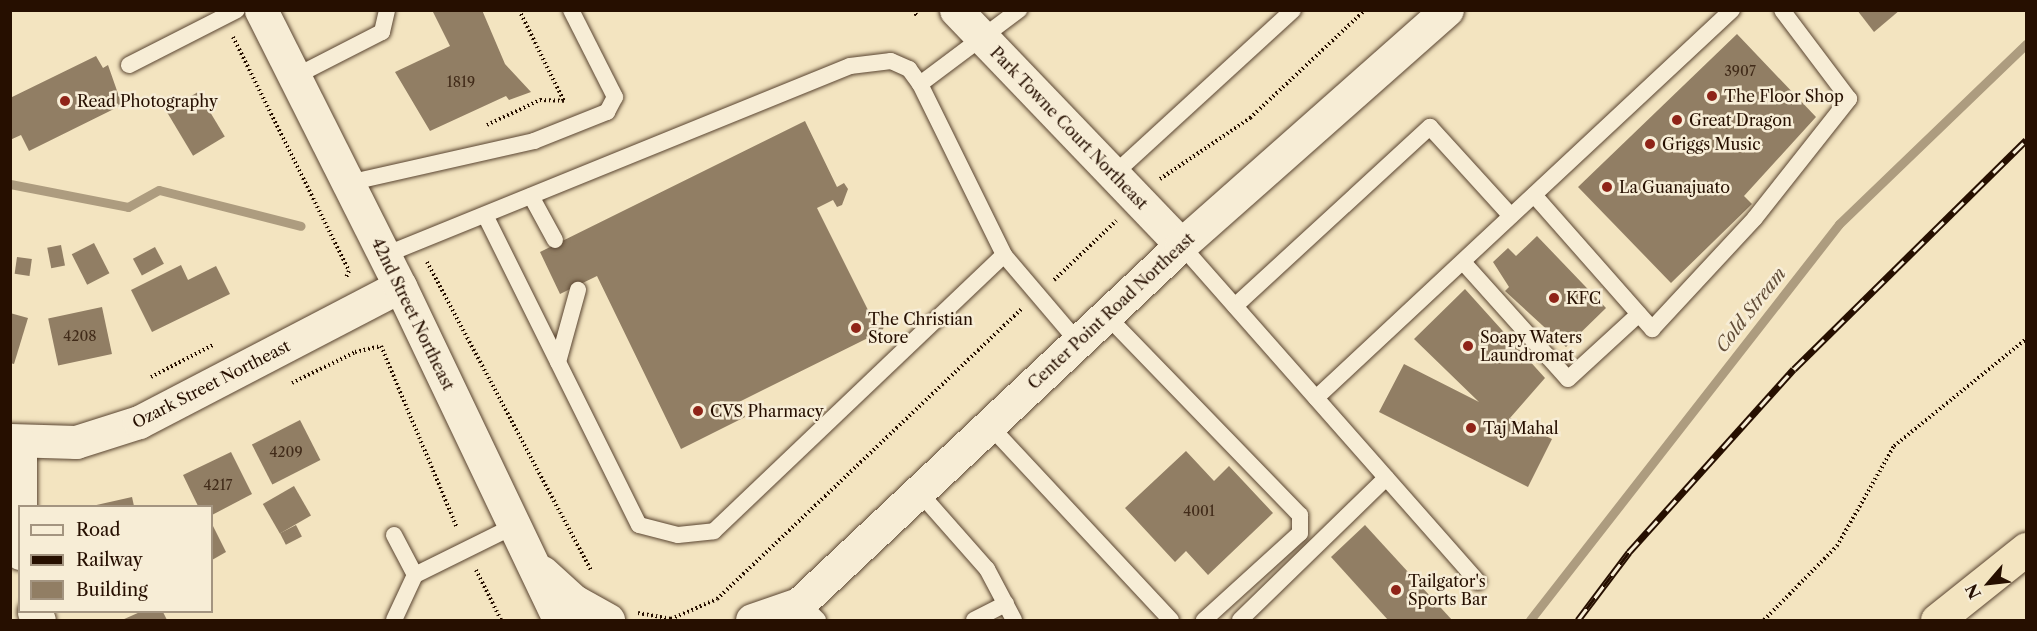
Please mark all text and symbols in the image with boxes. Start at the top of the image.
street label: Park Towne Court Northeast [986,43,1152,213]
house number: 3907 [1724,63,1756,79]
house number: 1819 [447,74,475,90]
place label: The Floor Shop [1724,86,1844,106]
marker: The Floor Shop [1705,89,1719,103]
place label: Read Photography [77,91,218,111]
marker: Read Photography [58,94,72,108]
place label: Great Dragon [1689,110,1792,130]
marker: Great Dragon [1670,113,1684,127]
place label: Griggs Music [1662,134,1761,154]
marker: Griggs Music [1643,137,1657,151]
place label: La Guanajuato [1619,177,1730,197]
marker: La Guanajuato [1600,180,1614,194]
street label: Center Point Road Northeast [1024,229,1198,393]
street label: 42nd Street Northeast [368,235,458,393]
water label: Cold Stream [1711,263,1791,357]
place label: KFC [1566,288,1601,308]
marker: KFC [1547,291,1561,305]
place label: The Christian Store [868,309,973,347]
marker: The Christian Store [849,321,863,335]
place label: Soapy Waters Laundromat [1480,327,1583,365]
house number: 4208 [63,328,97,344]
street label: Ozark Street Northeast [129,336,293,432]
marker: Soapy Waters Laundromat [1461,339,1475,353]
place label: CVS Pharmacy [710,401,824,421]
marker: CVS Pharmacy [691,404,705,418]
place label: Taj Mahal [1483,418,1558,438]
marker: Taj Mahal [1464,421,1478,435]
house number: 4209 [269,444,303,460]
house number: 4217 [204,477,232,493]
house number: 4001 [1183,503,1215,519]
legend [18,505,213,613]
text: Road [76,519,121,541]
text: Railway [76,549,143,571]
north arrow [1959,553,2019,613]
place label: Tailgator's Sports Bar [1408,571,1487,609]
text: Building [76,579,148,601]
text: N [1961,581,1985,602]
marker: Tailgator's Sports Bar [1389,583,1403,597]

